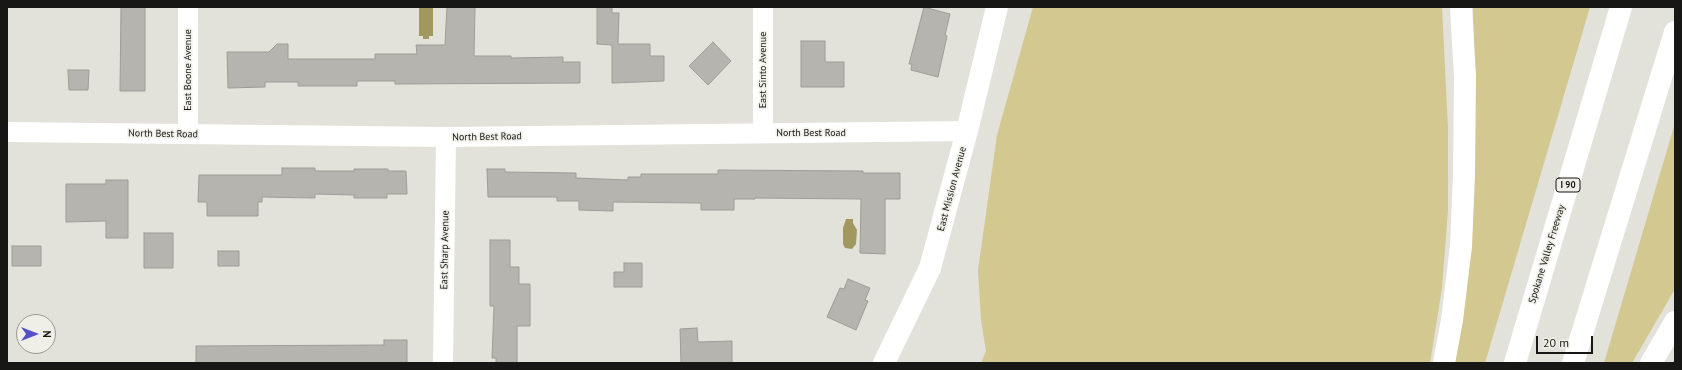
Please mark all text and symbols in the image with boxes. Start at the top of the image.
street label: East Boone Avenue [182,29,194,111]
street label: East Sinto Avenue [757,32,769,108]
street label: North Best Road [128,127,198,141]
street label: North Best Road [776,127,846,139]
street label: North Best Road [452,130,522,144]
street label: East Mission Avenue [935,145,969,233]
road number: I 90 [1556,178,1580,192]
street label: Spokane Valley Freeway [1526,203,1568,305]
street label: East Sharp Avenue [438,210,452,290]
north arrow [16,314,56,354]
scale bar [1538,328,1595,354]
text: N [40,330,54,338]
text: 20 m [1543,335,1569,350]

